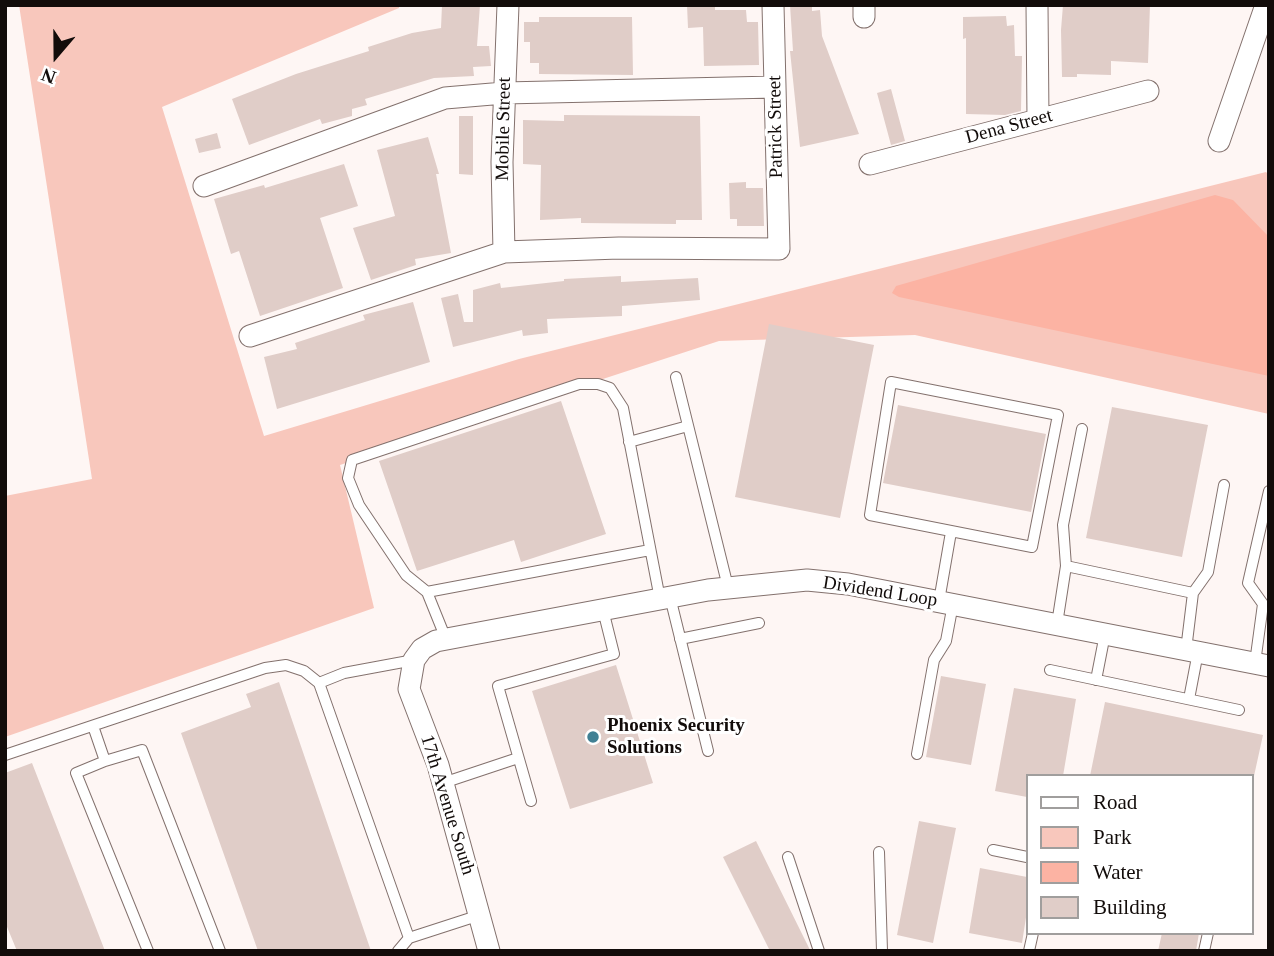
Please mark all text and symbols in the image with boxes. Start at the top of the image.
north arrow [21,21,91,91]
text: N [39,64,59,88]
street label: Patrick Street [764,75,788,179]
street label: Mobile Street [492,77,516,181]
street label: Dena Street [963,104,1055,150]
street label: Dividend Loop [821,572,939,612]
place label: Phoenix Security Solutions [607,715,745,759]
marker: Phoenix Security Solutions [585,729,601,745]
street label: 17th Avenue South [415,732,479,878]
legend [1026,774,1253,935]
text: Road [1093,790,1137,814]
text: Park [1093,825,1132,849]
text: Water [1093,860,1143,884]
text: Building [1093,895,1167,919]

